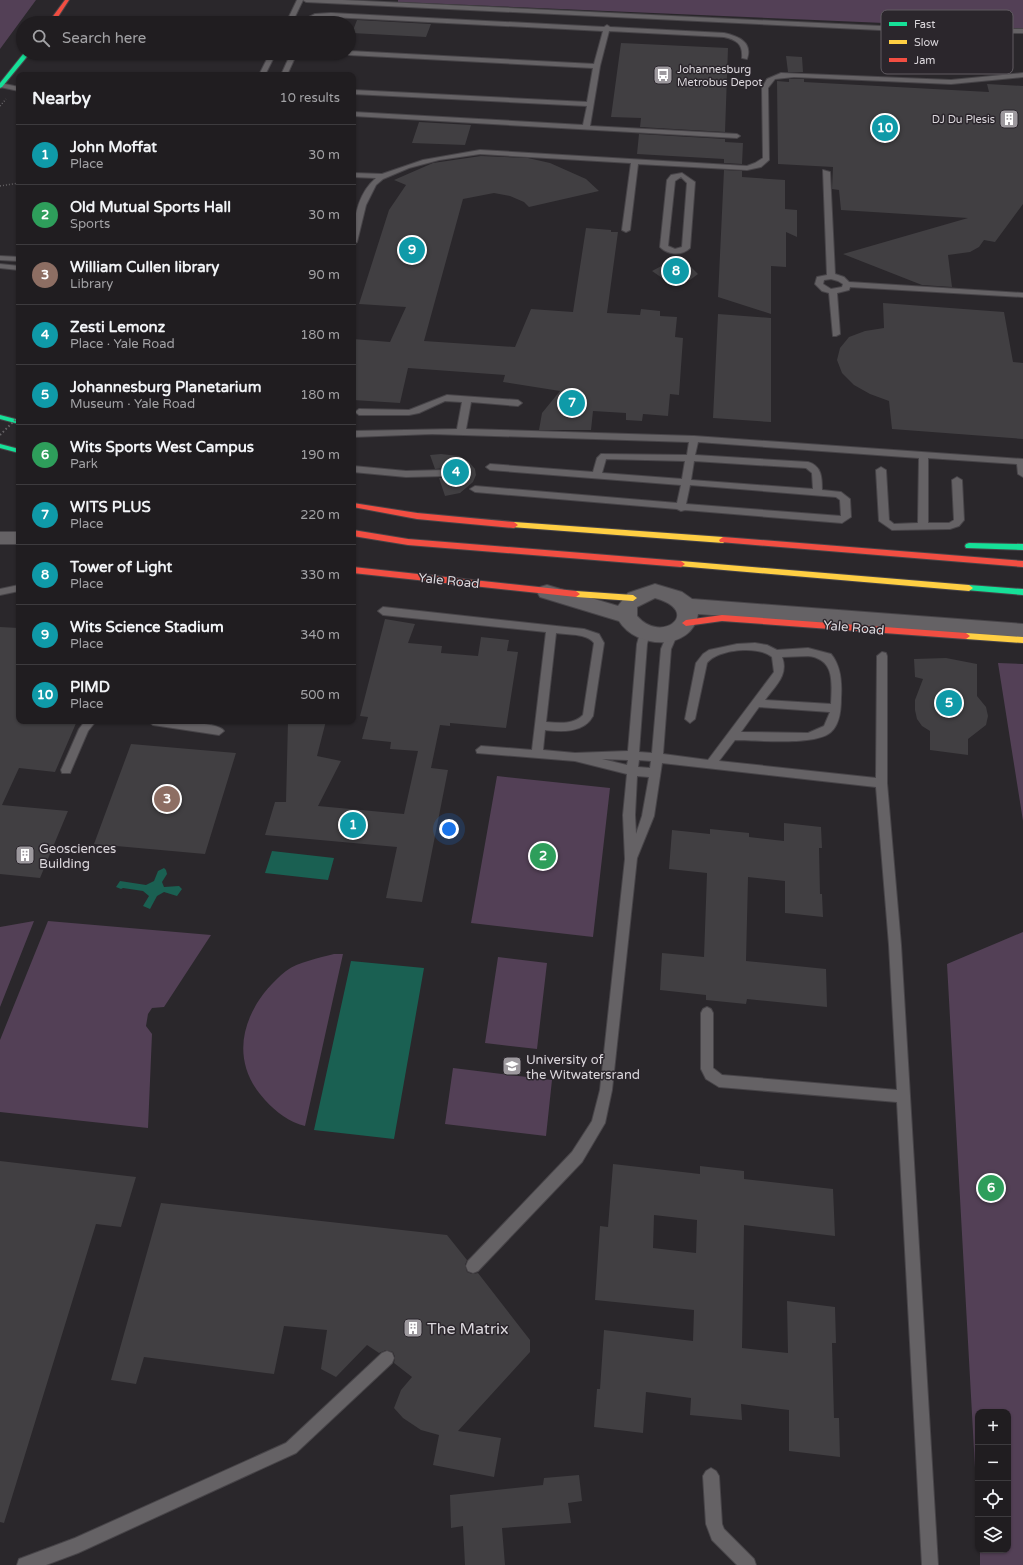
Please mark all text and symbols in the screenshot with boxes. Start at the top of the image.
legend [881,10,1013,74]
search box [16,16,356,60]
text: Fast [914,18,935,31]
icon: search [30,27,52,49]
text: Search here [62,29,146,47]
text: Slow [914,36,939,49]
text: Jam [914,54,935,67]
place label: Johannesburg Metrobus Depot [677,63,762,89]
bus stop icon: Johannesburg Metrobus Depot [652,64,674,86]
text: Nearby [32,88,91,109]
text: 10 results [280,90,340,106]
building icon: DJ Du Plesis [998,108,1020,130]
pin: 10 [872,113,898,143]
place label: DJ Du Plesis [932,113,995,126]
text: John Moffat [70,138,157,156]
text: 1 [41,147,49,163]
text: 30 m [308,147,340,163]
text: Place [70,156,103,172]
text: Old Mutual Sports Hall [70,198,231,216]
text: 2 [41,207,49,223]
text: 30 m [308,207,340,223]
text: Sports [70,216,110,232]
pin: 9 [399,235,425,265]
pin: 8 [663,256,689,286]
text: William Cullen library [70,258,219,276]
text: 3 [41,267,49,283]
text: 90 m [308,267,340,283]
text: Library [70,276,113,292]
text: Zesti Lemonz [70,318,165,336]
text: 4 [41,327,49,343]
text: 180 m [300,327,340,343]
text: Place · Yale Road [70,336,175,352]
text: Johannesburg Planetarium [70,378,261,396]
text: 5 [41,387,49,403]
text: 180 m [300,387,340,403]
pin: 7 [559,388,585,418]
text: Museum · Yale Road [70,396,195,412]
text: Wits Sports West Campus [70,438,254,456]
text: 6 [41,447,49,463]
text: 190 m [300,447,340,463]
text: Park [70,456,98,472]
pin: 4 [443,457,469,487]
text: WITS PLUS [70,498,151,516]
text: 7 [41,507,49,523]
text: 220 m [300,507,340,523]
text: Place [70,516,103,532]
text: Tower of Light [70,558,172,576]
text: 8 [41,567,49,583]
text: 330 m [300,567,340,583]
street label: Yale Road [418,570,480,592]
text: Place [70,576,103,592]
street label: Yale Road [823,617,885,639]
text: Wits Science Stadium [70,618,224,636]
text: 9 [41,627,49,643]
text: 340 m [300,627,340,643]
text: Place [70,636,103,652]
text: PIMD [70,678,110,696]
text: 10 [37,687,53,703]
text: 500 m [300,687,340,703]
pin: 5 [936,688,962,718]
text: Place [70,696,103,712]
pin: 3 [154,784,180,814]
pin: 1 [340,810,366,840]
your location [439,819,459,839]
place label: Geosciences Building [39,841,116,872]
pin: 2 [530,841,556,871]
building icon: Geosciences Building [14,844,36,866]
place label: University of the Witwatersrand [526,1052,640,1083]
school or university icon: University of the Witwatersrand [501,1055,523,1077]
pin: 6 [978,1173,1004,1203]
building icon: The Matrix [402,1317,424,1339]
place label: The Matrix [427,1319,509,1339]
map controls [975,1409,1011,1553]
button: + [975,1409,1011,1445]
button: − [975,1445,1011,1481]
button: locate [975,1481,1011,1517]
button: layers [975,1517,1011,1553]

